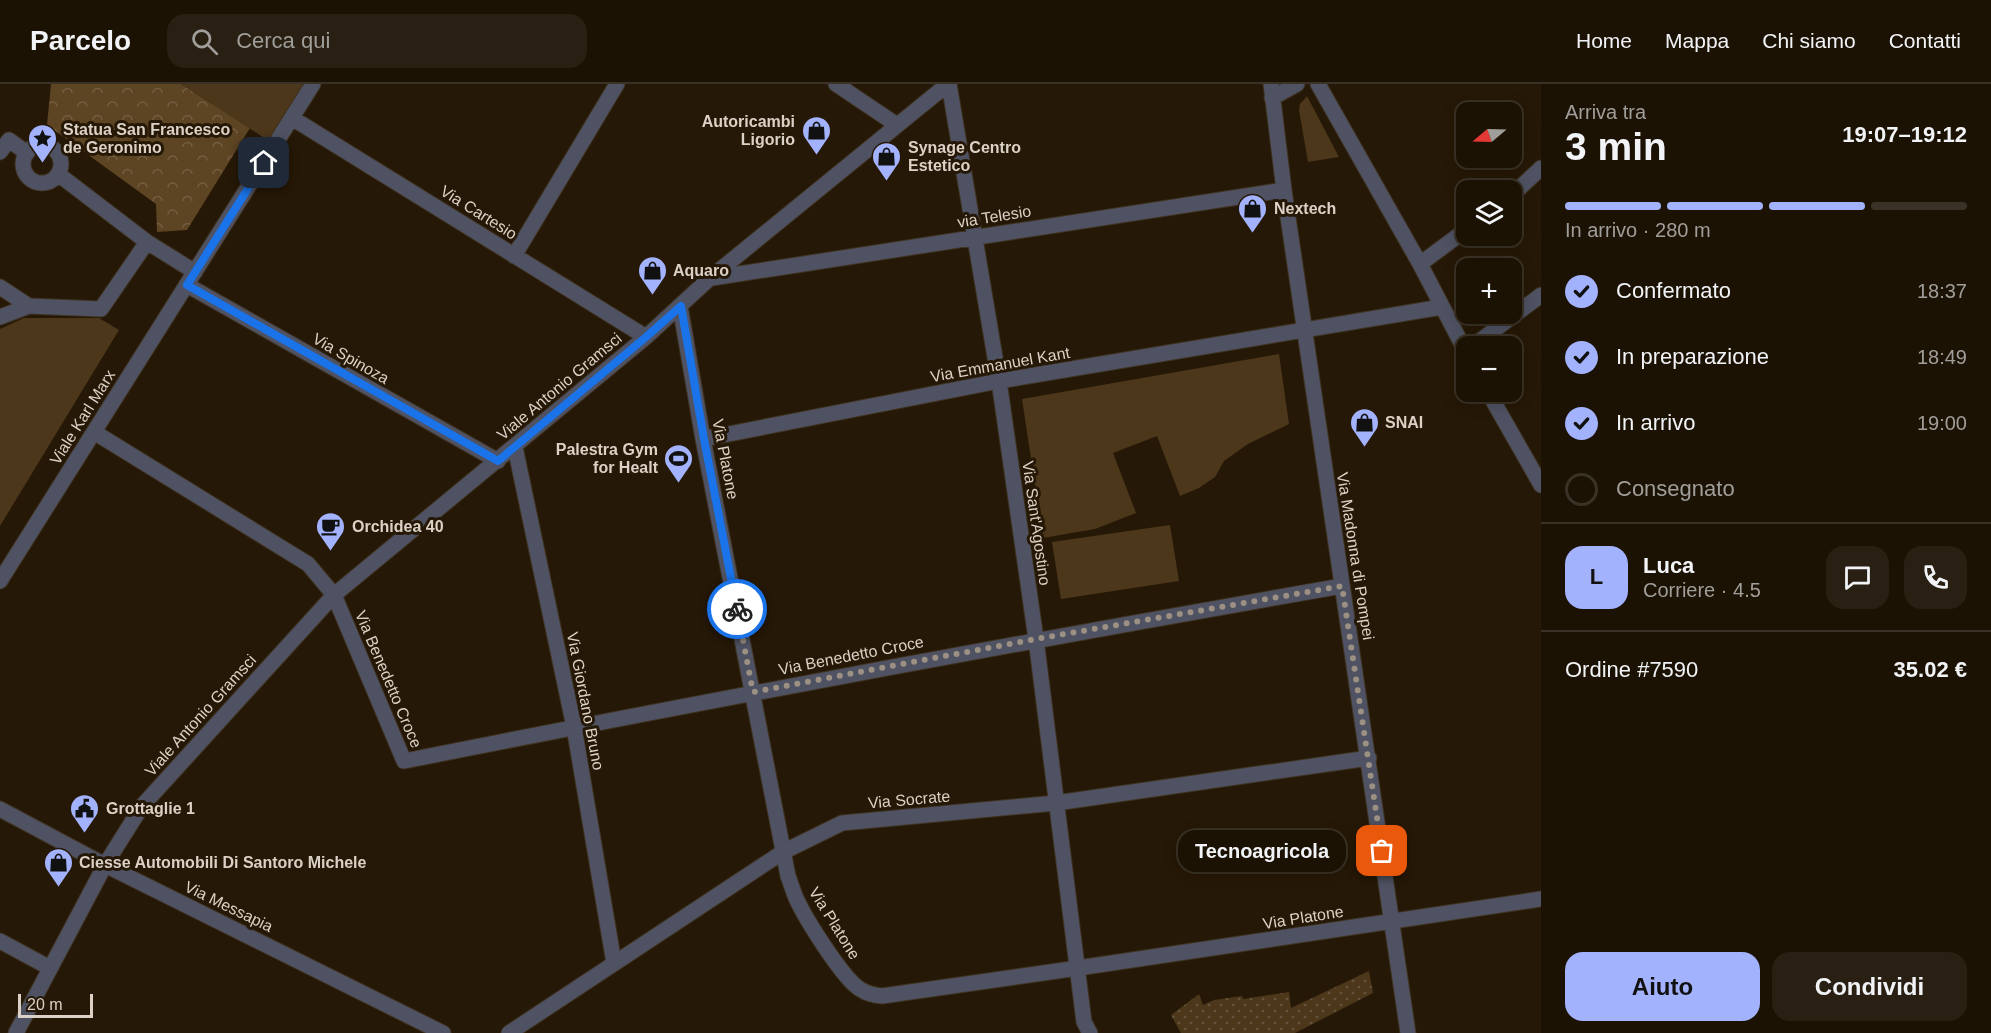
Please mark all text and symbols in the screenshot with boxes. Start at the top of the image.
search box [167,14,587,68]
text: Parcelo [30,25,131,56]
icon: search [188,25,221,58]
text: Cerca qui [236,28,330,53]
text: Home [1576,29,1632,52]
text: Mappa [1665,29,1729,52]
text: Chi siamo [1762,29,1856,52]
text: Contatti [1889,29,1961,52]
text: Arriva tra [1565,101,1646,123]
north arrow [1456,102,1522,168]
map controls [1456,102,1522,402]
place label: Autoricambi Ligorio [702,113,795,148]
shop icon: Autoricambi Ligorio [800,114,832,156]
place label: Statua San Francesco de Geronimo [63,121,230,156]
place icon: Statua San Francesco de Geronimo [26,122,58,164]
text: 19:07–19:12 [1842,122,1967,147]
text: 3 min [1565,125,1667,168]
pin [238,137,289,188]
place label: Synage Centro Estetico [908,139,1021,174]
shop icon: Synage Centro Estetico [871,140,903,182]
icon: home [247,146,280,179]
button: layers [1456,180,1522,246]
street label: Via Cartesio [437,182,520,243]
shop icon: Nextech [1237,192,1269,234]
place label: Nextech [1274,200,1336,217]
street label: via Telesio [956,202,1032,231]
text: In arrivo · 280 m [1565,219,1711,241]
shop icon: Aquaro [636,254,668,296]
button: + [1456,258,1522,324]
place label: Aquaro [673,262,729,279]
icon: check [1565,275,1598,308]
text: Confermato [1616,278,1731,303]
text: 18:37 [1917,280,1967,302]
street label: Viale Antonio Gramsci [494,329,625,443]
street label: Via Spinoza [310,330,392,387]
button: − [1456,336,1522,402]
icon: check [1565,341,1598,374]
street label: Via Emmanuel Kant [929,344,1072,385]
text: In preparazione [1616,344,1769,369]
text: 18:49 [1917,346,1967,368]
street label: Viale Karl Marx [47,367,118,468]
shop icon: SNAI [1348,406,1380,448]
icon: check [1565,407,1598,440]
text: In arrivo [1616,410,1695,435]
text: 19:00 [1917,412,1967,434]
place label: SNAI [1385,414,1423,431]
street label: Via Platone [709,417,742,501]
place label: Palestra Gym for Healt [556,441,659,476]
sports icon: Palestra Gym for Healt [663,442,695,484]
street label: Via Sant'Agostino [1019,460,1054,587]
street label: Via Madonna di Pompei [1334,471,1377,641]
text: Consegnato [1616,476,1735,501]
cafe icon: Orchidea 40 [315,510,347,552]
place label: Orchidea 40 [352,518,444,535]
button: chat [1826,546,1889,609]
button: phone [1904,546,1967,609]
text: Luca [1643,553,1694,578]
text: L [1590,564,1603,589]
courier [707,579,767,639]
text: Corriere · 4.5 [1643,579,1761,601]
icon: bike [721,593,754,626]
street label: Via Benedetto Croce [352,608,425,750]
street label: Via Giordano Bruno [564,631,607,772]
street label: Via Benedetto Croce [777,633,925,678]
street label: Viale Antonio Gramsci [141,651,259,779]
text: Ordine #7590 [1565,657,1698,682]
text: 35.02 € [1894,657,1967,682]
street label: Via Socrate [867,787,951,812]
public building icon: Grottaglie 1 [69,792,101,834]
place label: Grottaglie 1 [106,800,195,817]
pin [1356,825,1407,876]
callout: Tecnoagricola [1178,830,1346,872]
icon: bag [1365,834,1398,867]
text: Tecnoagricola [1195,840,1329,862]
shop icon: Ciesse Automobili Di Santoro Michele [42,846,74,888]
place label: Ciesse Automobili Di Santoro Michele [79,854,367,871]
street label: Via Messapia [182,878,276,935]
street label: Via Platone [806,884,863,962]
street label: Via Platone [1261,903,1345,932]
button: Aiuto [1565,952,1760,1021]
button: Condividi [1772,952,1967,1021]
scale bar [18,991,93,1018]
text: 20 m [27,996,63,1013]

